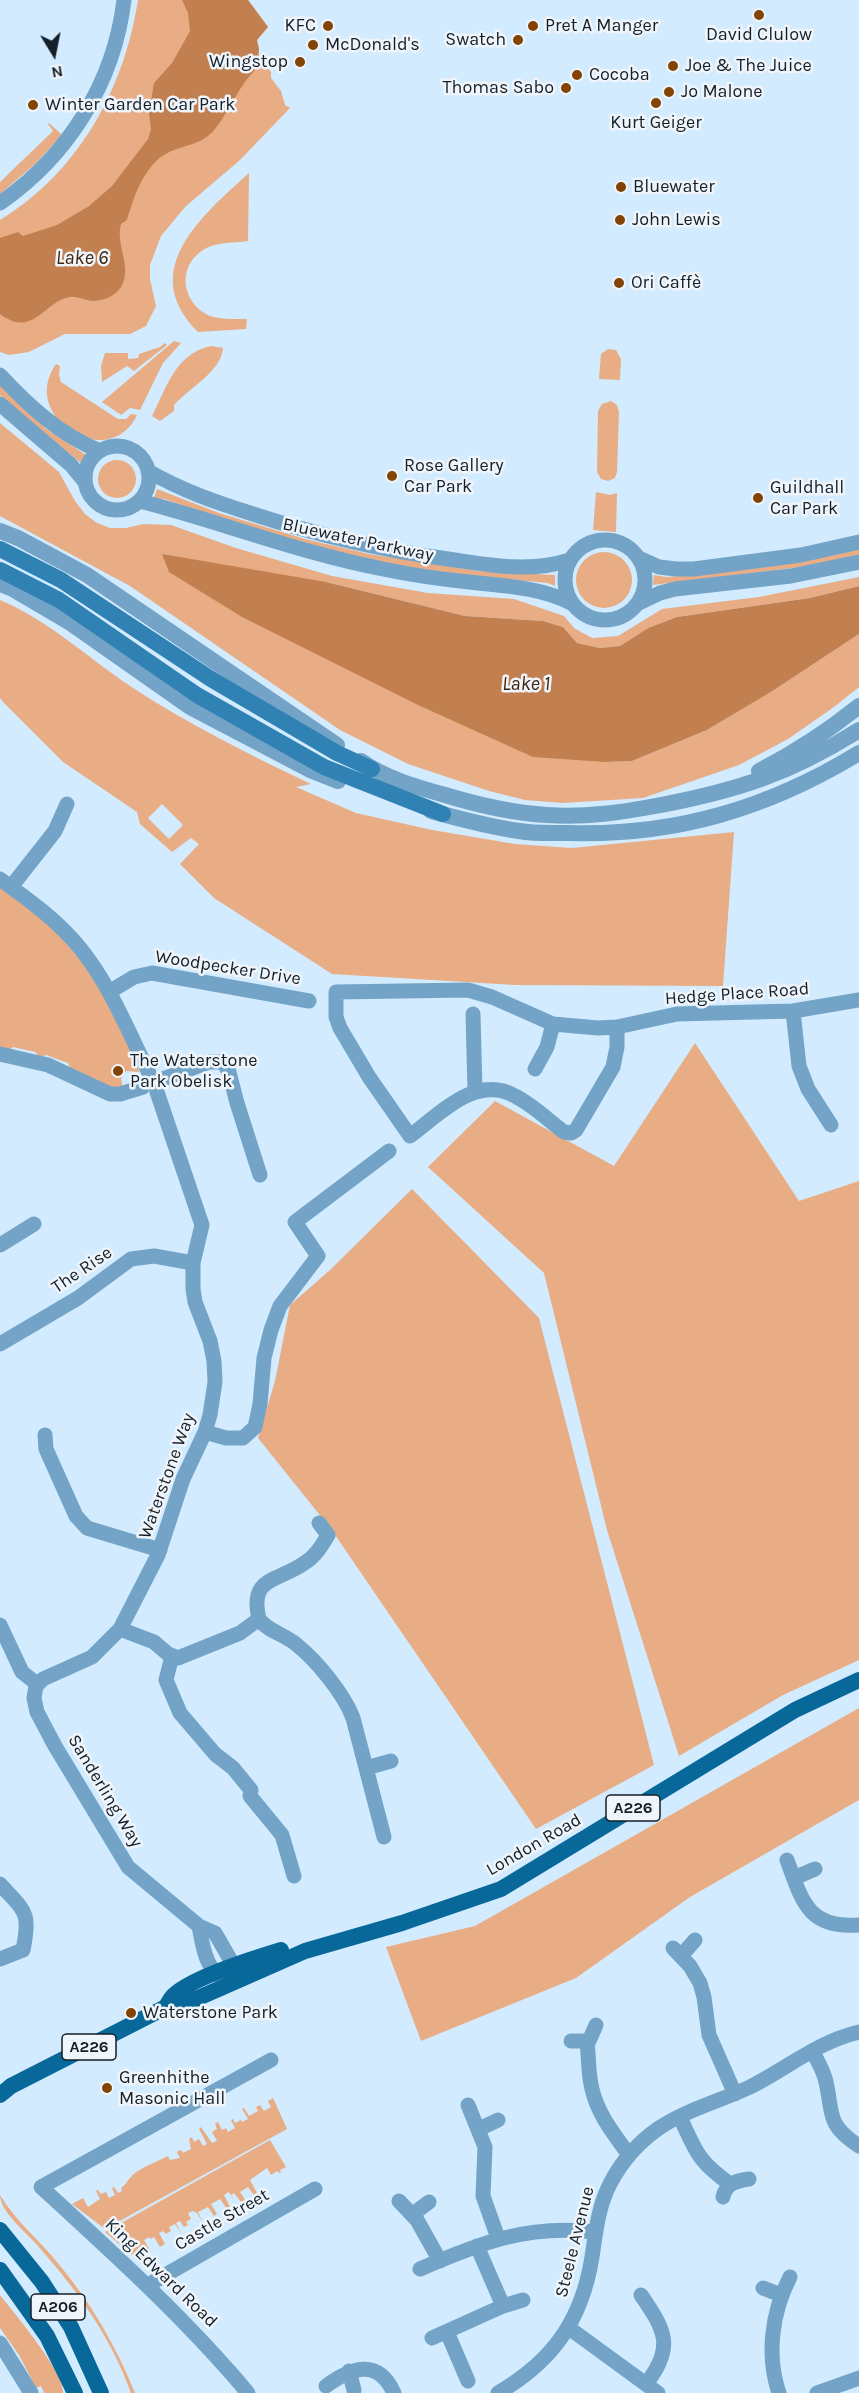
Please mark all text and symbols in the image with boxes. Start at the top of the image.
marker: David Clulow [752,8,766,22]
place label: KFC [285,15,316,37]
place label: Pret A Manger [545,15,658,37]
marker: KFC [321,19,335,33]
marker: Pret A Manger [526,19,540,33]
north arrow [24,24,84,84]
place label: David Clulow [706,24,812,46]
place label: Swatch [445,29,506,51]
marker: Swatch [511,33,525,47]
place label: McDonald's [325,34,420,56]
marker: McDonald's [306,38,320,52]
place label: Wingstop [209,51,288,73]
marker: Wingstop [293,55,307,69]
place label: Joe & The Juice [685,55,812,77]
marker: Joe & The Juice [666,59,680,73]
text: N [50,62,65,83]
place label: Cocoba [589,64,650,86]
marker: Cocoba [570,68,584,82]
place label: Thomas Sabo [443,77,554,99]
marker: Thomas Sabo [559,81,573,95]
place label: Jo Malone [681,81,763,103]
marker: Jo Malone [662,85,676,99]
place label: Winter Garden Car Park [45,94,235,116]
marker: Kurt Geiger [649,96,663,110]
marker: Winter Garden Car Park [26,98,40,112]
place label: Kurt Geiger [610,112,702,134]
place label: Bluewater [633,176,715,198]
marker: Bluewater [614,180,628,194]
place label: John Lewis [632,209,721,231]
marker: John Lewis [613,213,627,227]
water label: Lake 6 [56,246,108,270]
place label: Ori Caffè [631,272,701,294]
marker: Ori Caffè [612,276,626,290]
place label: Rose Gallery Car Park [404,455,504,498]
marker: Rose Gallery Car Park [385,469,399,483]
place label: Guildhall Car Park [770,477,844,520]
marker: Guildhall Car Park [751,491,765,505]
street label: Bluewater Parkway [280,513,436,567]
water label: Lake 1 [502,672,550,696]
street label: Woodpecker Drive [154,946,302,990]
street label: Hedge Place Road [664,978,810,1010]
place label: The Waterstone Park Obelisk [130,1050,258,1092]
marker: The Waterstone Park Obelisk [111,1064,125,1078]
street label: The Rise [48,1242,116,1298]
street label: Waterstone Way [134,1410,200,1542]
street label: Sanderling Way [63,1731,147,1851]
road number: A226 [606,1795,660,1821]
street label: London Road [483,1809,585,1881]
place label: Waterstone Park [143,2002,278,2024]
marker: Waterstone Park [124,2006,138,2020]
road number: A226 [62,2034,116,2060]
place label: Greenhithe Masonic Hall [119,2067,225,2110]
marker: Greenhithe Masonic Hall [100,2081,114,2095]
street label: Castle Street [171,2184,273,2256]
street label: Steele Avenue [551,2184,599,2300]
street label: King Edward Road [100,2214,222,2332]
road number: A206 [31,2294,85,2320]

